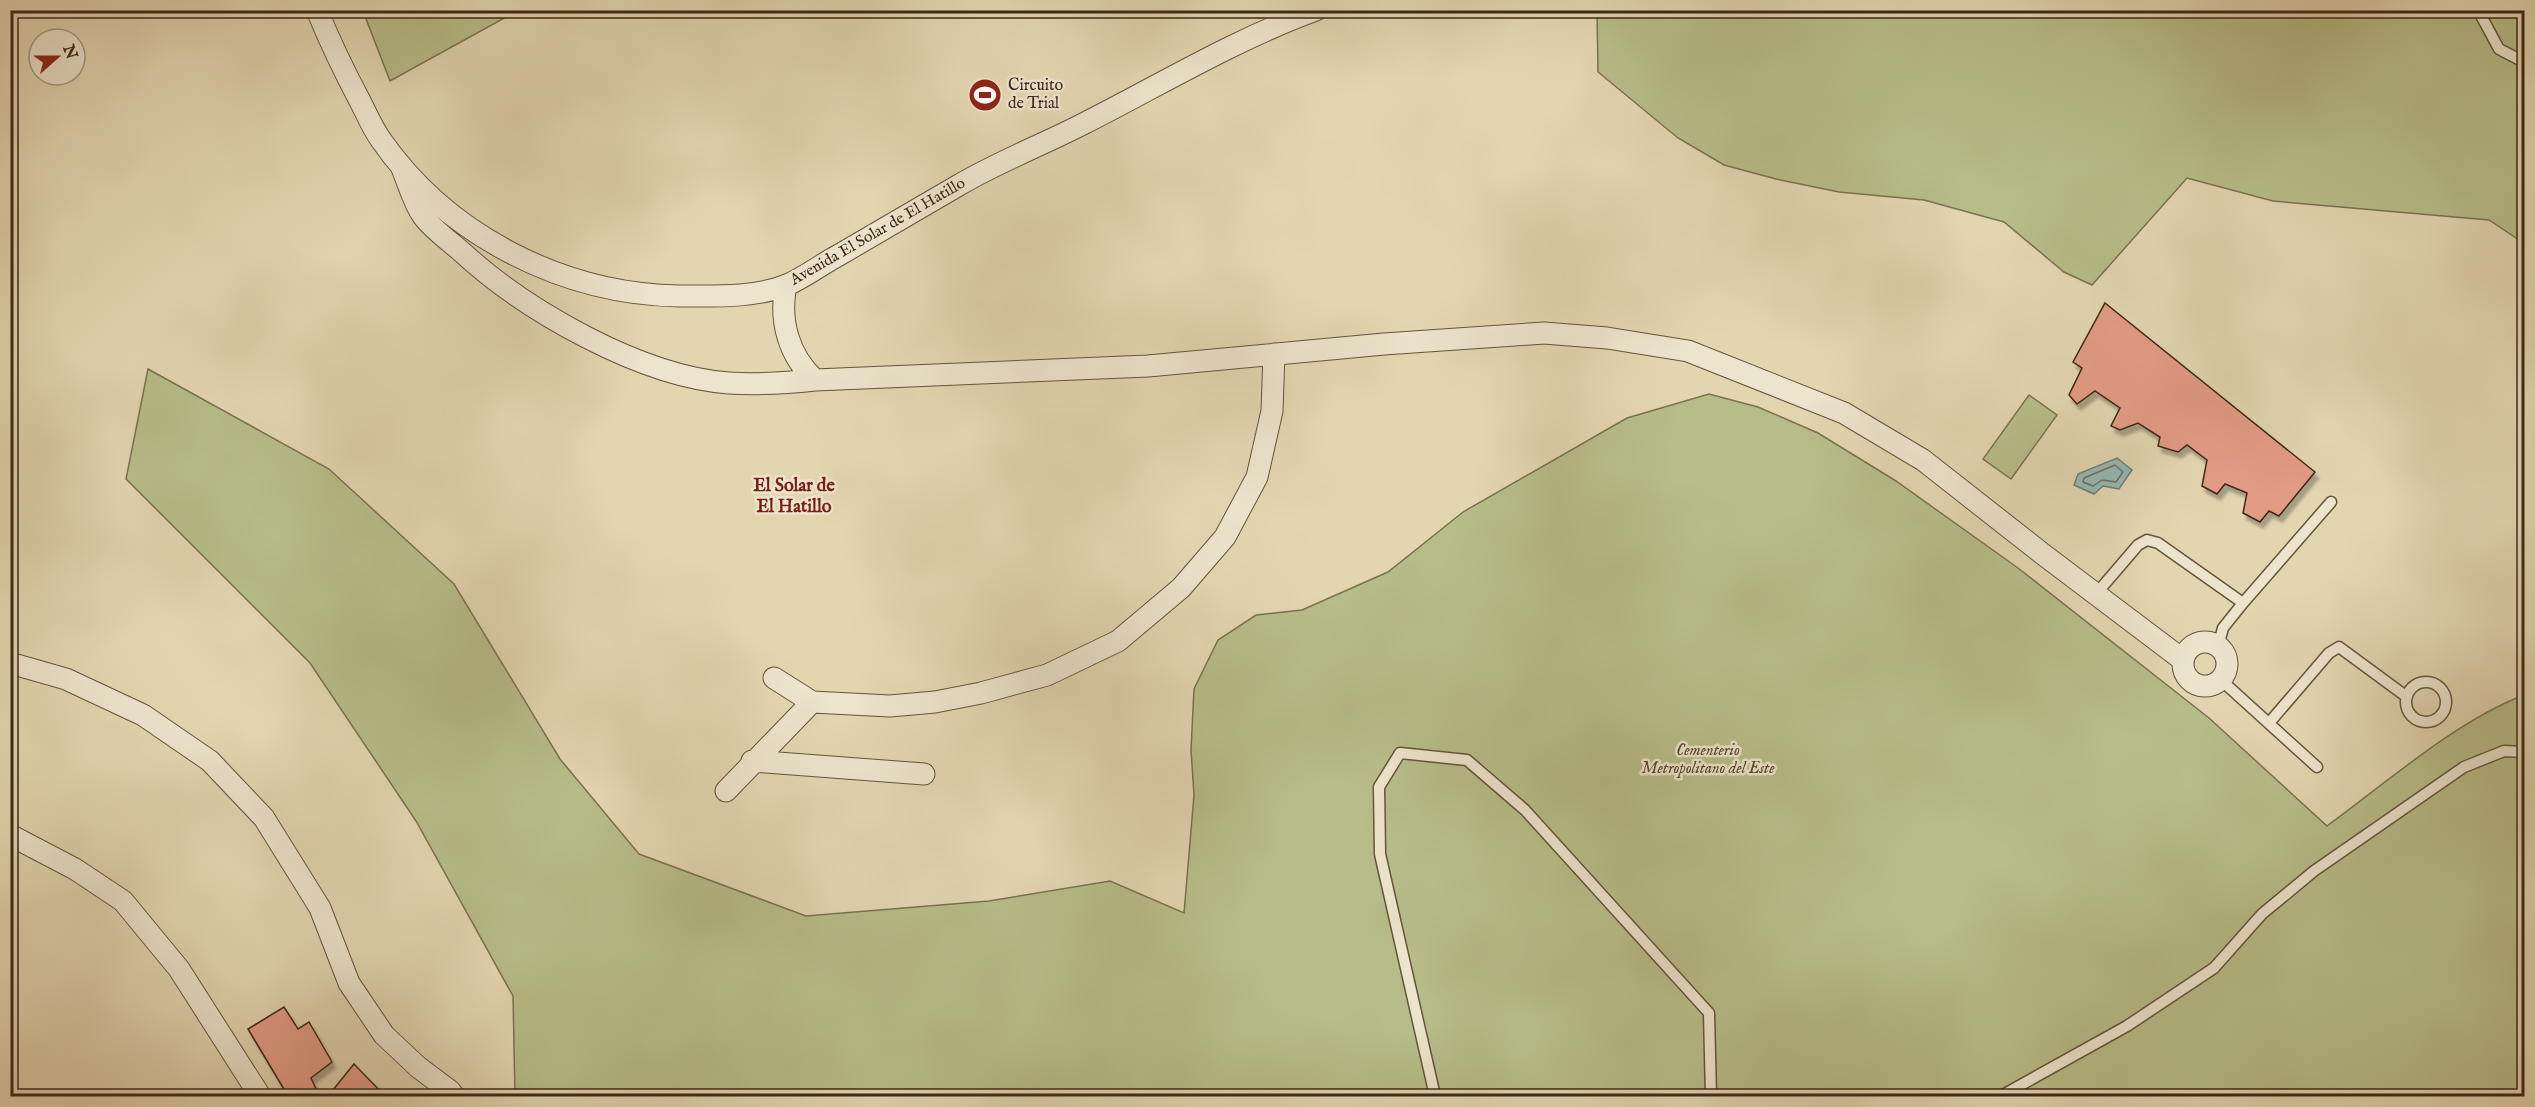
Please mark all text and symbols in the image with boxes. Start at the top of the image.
north arrow [27,27,87,87]
text: N [57,41,81,63]
place label: Circuito de Trial [1008,76,1063,114]
sports icon: Circuito de Trial [967,77,1003,113]
street label: Avenida El Solar de El Hatillo [786,173,969,291]
district label: El Solar de El Hatillo [753,475,835,519]
park label: Cementerio Metropolitano del Este [1641,741,1775,779]

